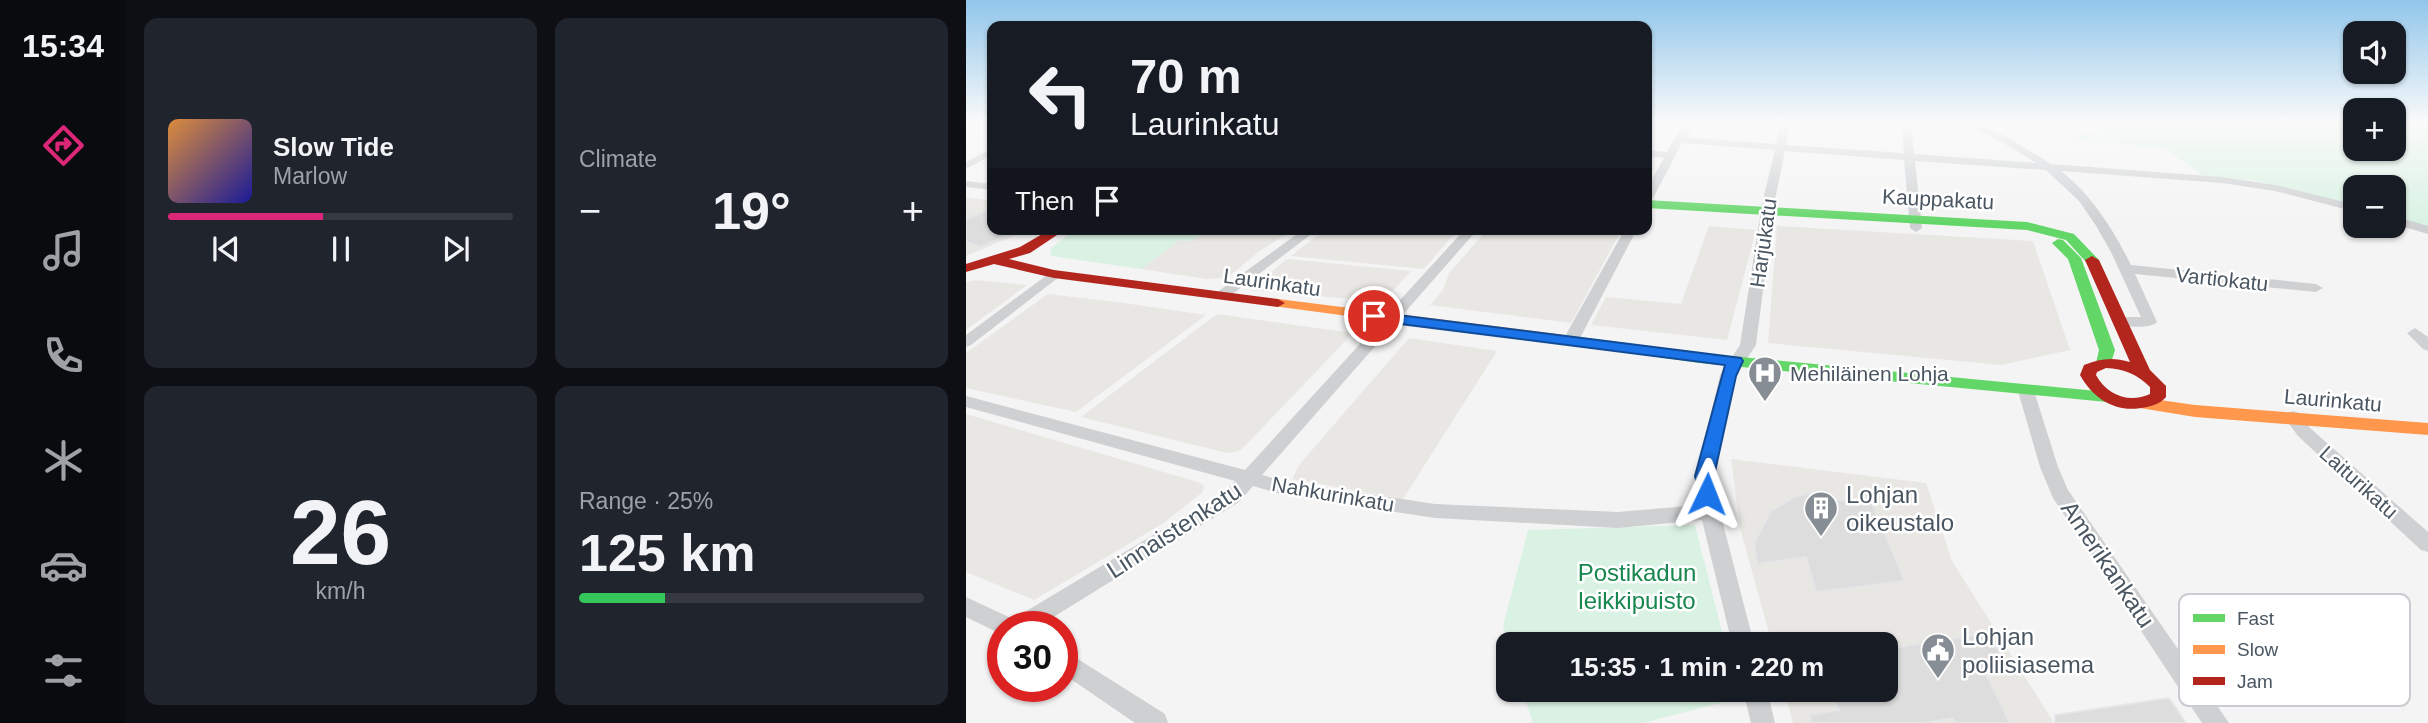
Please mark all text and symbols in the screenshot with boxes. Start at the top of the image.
map controls [2343,21,2406,238]
button: sound [2343,21,2406,84]
text: 15:34 [22,28,104,64]
icon: left [1015,49,1106,140]
text: 70 m [1130,49,1242,103]
button: + [2343,98,2406,161]
text: Laurinkatu [1130,106,1279,142]
icon: directions [39,121,88,170]
text: Slow Tide [273,132,394,162]
text: Climate [579,146,657,172]
text: Marlow [273,163,347,189]
button: − [2343,175,2406,238]
text: 19° [712,182,791,240]
icon: arrive [1088,182,1126,220]
street label: Kauppakatu [1881,185,1995,213]
text: Then [1015,186,1074,216]
text: − [579,190,601,232]
text: + [902,190,924,232]
street label: Harjukatu [1745,197,1781,289]
icon: music [39,226,88,275]
icon: previous [207,230,245,268]
icon: pause [322,230,360,268]
icon: next [437,230,475,268]
street label: Vartiokatu [2175,263,2269,295]
street label: Laurinkatu [1222,264,1322,300]
pin [1344,286,1404,346]
icon: arrive [1355,297,1393,335]
icon: phone [39,331,88,380]
hospital icon: Mehiläinen Lohja [1746,354,1784,403]
place label: Mehiläinen Lohja [1790,362,1949,385]
street label: Laurinkatu [2283,384,2383,416]
icon: climate [39,436,88,485]
street label: Laiturikatu [2315,441,2403,523]
position arrow [1670,457,1744,531]
street label: Nahkurinkatu [1270,472,1396,516]
street label: Linnaistenkatu [1102,477,1246,583]
place label: Lohjan oikeustalo [1846,481,1954,536]
text: 26 [290,482,391,583]
text: Range · 25% [579,488,713,514]
building icon: Lohjan oikeustalo [1802,489,1840,538]
street label: Amerikankatu [2056,496,2160,632]
text: 125 km [579,524,755,582]
icon: car [39,541,88,590]
park label: Postikadun leikkipuisto [1578,559,1696,614]
text: km/h [316,578,365,604]
legend [2179,594,2410,706]
text: Fast [2237,608,2275,629]
speed limit sign: 30 [987,611,1078,702]
place label: Lohjan poliisiasema [1962,623,2095,678]
public building icon: Lohjan poliisiasema [1919,631,1957,680]
text: Slow [2237,639,2278,660]
icon: filters [39,646,88,695]
text: 15:35 · 1 min · 220 m [1570,652,1824,682]
text: Jam [2237,671,2273,692]

